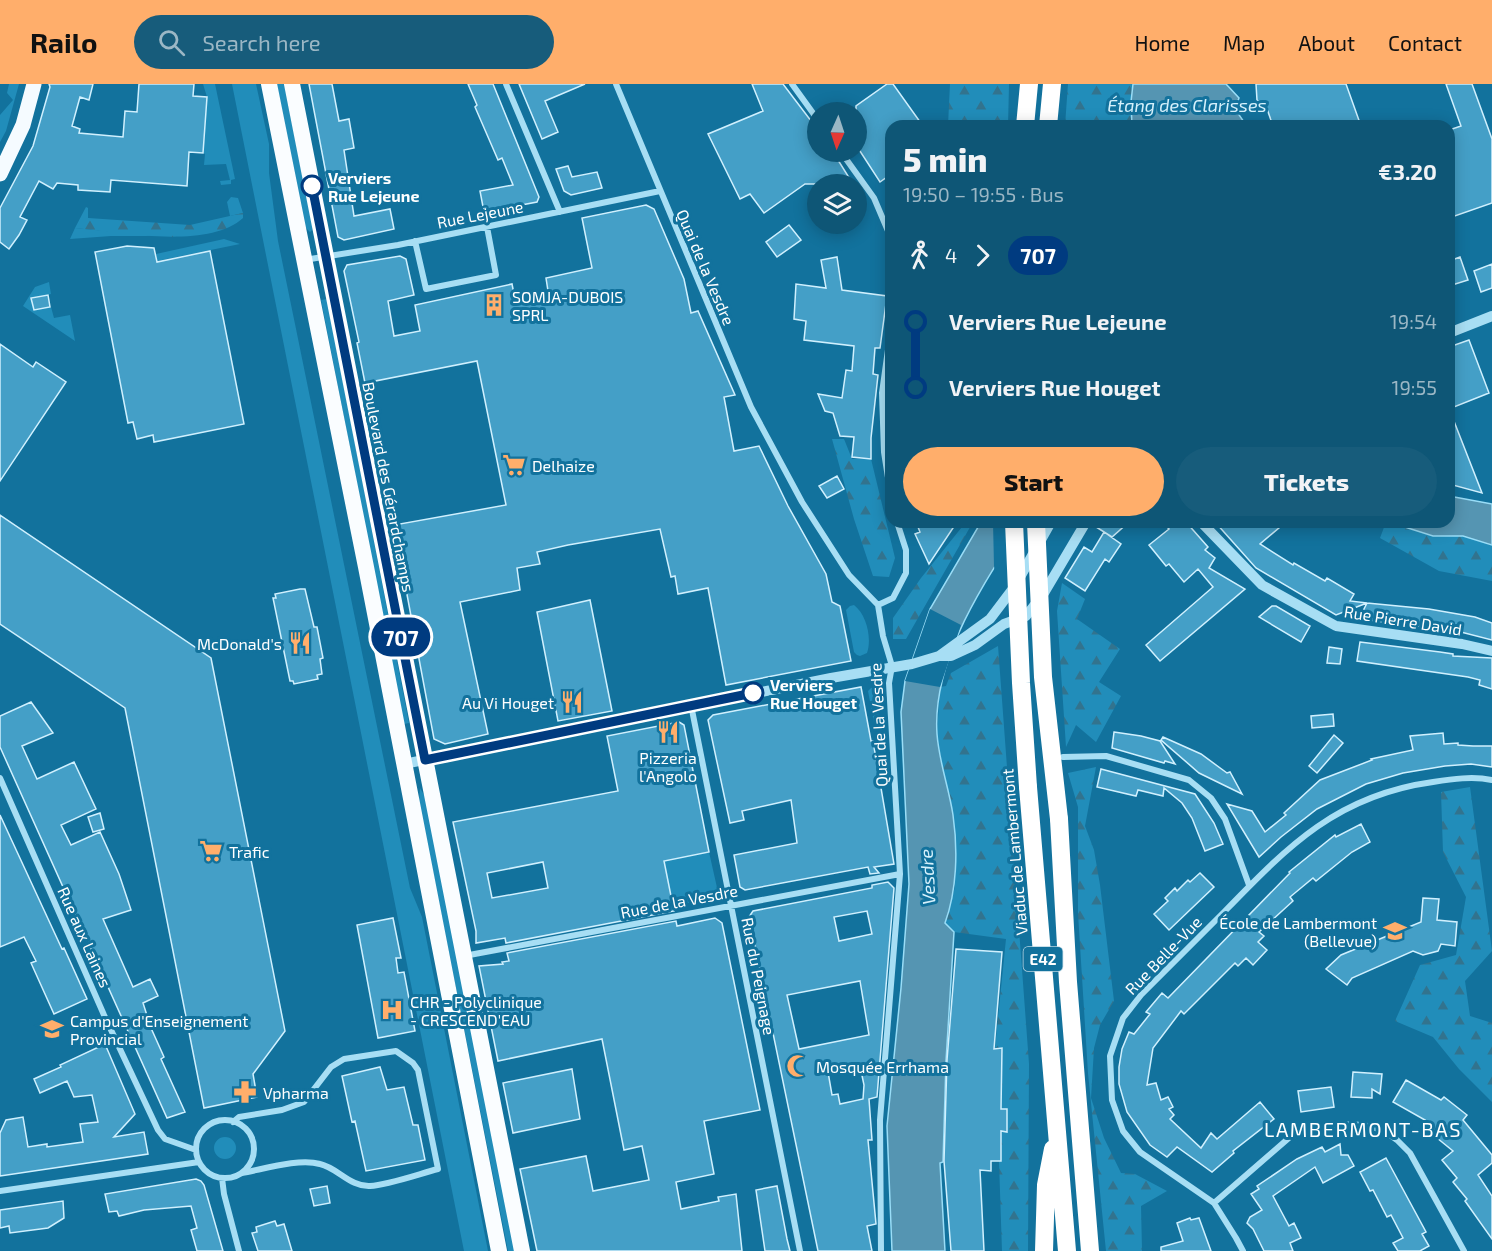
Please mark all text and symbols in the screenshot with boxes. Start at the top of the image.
search box [134,15,554,69]
text: Railo [30,25,98,59]
icon: search [155,26,188,59]
text: Search here [203,29,321,55]
text: Home [1134,30,1190,55]
text: Map [1223,30,1265,55]
text: About [1298,30,1355,55]
text: Contact [1388,30,1462,55]
water label: Étang des Clarisses [1107,94,1267,116]
north arrow [807,102,867,162]
map controls [807,102,867,234]
text: 5 min [903,139,987,179]
text: €3.20 [1378,158,1437,184]
place label: Verviers Rue Lejeune [328,168,420,205]
button: layers [807,174,867,234]
marker: Verviers Rue Lejeune [301,175,323,197]
text: 19:50 – 19:55 · Bus [903,182,1064,206]
street label: Rue Lejeune [435,196,525,233]
street label: Quai de la Vesdre [672,206,739,328]
icon: walk [903,239,936,272]
icon: forward [966,239,999,272]
text: 4 [945,243,957,267]
text: 707 [1020,243,1056,268]
place label: SOMJA-DUBOIS SPRL [512,287,623,324]
building icon: SOMJA-DUBOIS SPRL [481,292,507,318]
text: Verviers Rue Lejeune [949,308,1167,334]
text: 19:54 [1390,309,1437,333]
text: Verviers Rue Houget [949,374,1161,400]
text: 19:55 [1391,375,1437,399]
street label: Boulevard des Gérardchamps [359,380,419,594]
button: Start [903,447,1164,516]
button: Tickets [1176,447,1437,516]
supermarket icon: Delhaize [501,452,527,478]
place label: Delhaize [532,456,595,475]
street label: Rue Pierre David [1343,601,1463,639]
line badge: 707 [366,618,436,656]
text: 707 [383,625,419,650]
restaurant icon: McDonald's [287,630,313,656]
place label: McDonald's [197,634,282,653]
street label: Quai de la Vesdre [865,663,892,787]
place label: Verviers Rue Houget [770,675,858,712]
marker: Verviers Rue Houget [742,682,764,704]
restaurant icon: Au Vi Houget [559,689,585,715]
place label: Au Vi Houget [462,693,554,712]
restaurant icon: Pizzeria l'Angolo [655,719,681,745]
place label: Pizzeria l'Angolo [639,748,697,785]
street label: Viaduc de Lambermont [997,768,1031,936]
supermarket icon: Trafic [198,838,224,864]
place label: Trafic [229,842,270,861]
water label: Vesdre [915,848,939,906]
street label: Rue de la Vesdre [619,880,739,922]
street label: Rue aux Laines [54,884,116,990]
street label: Rue Belle-Vue [1121,912,1205,998]
place label: École de Lambermont (Bellevue) [1219,913,1377,950]
street label: Rue du Peignage [738,916,780,1036]
school or university icon: École de Lambermont (Bellevue) [1382,918,1408,944]
road number: E42 [1024,947,1062,971]
place label: CHR - Polyclinique - CRESCEND'EAU [410,992,542,1029]
hospital icon: CHR - Polyclinique - CRESCEND'EAU [379,997,405,1023]
place label: Campus d'Enseignement Provincial [70,1011,248,1048]
school or university icon: Campus d'Enseignement Provincial [39,1016,65,1042]
mosque icon: Mosquée Errhama [785,1053,811,1079]
place label: Mosquée Errhama [816,1057,949,1076]
pharmacy icon: Vpharma [232,1079,258,1105]
place label: Vpharma [263,1083,329,1102]
district label: LAMBERMONT-BAS [1264,1117,1462,1141]

